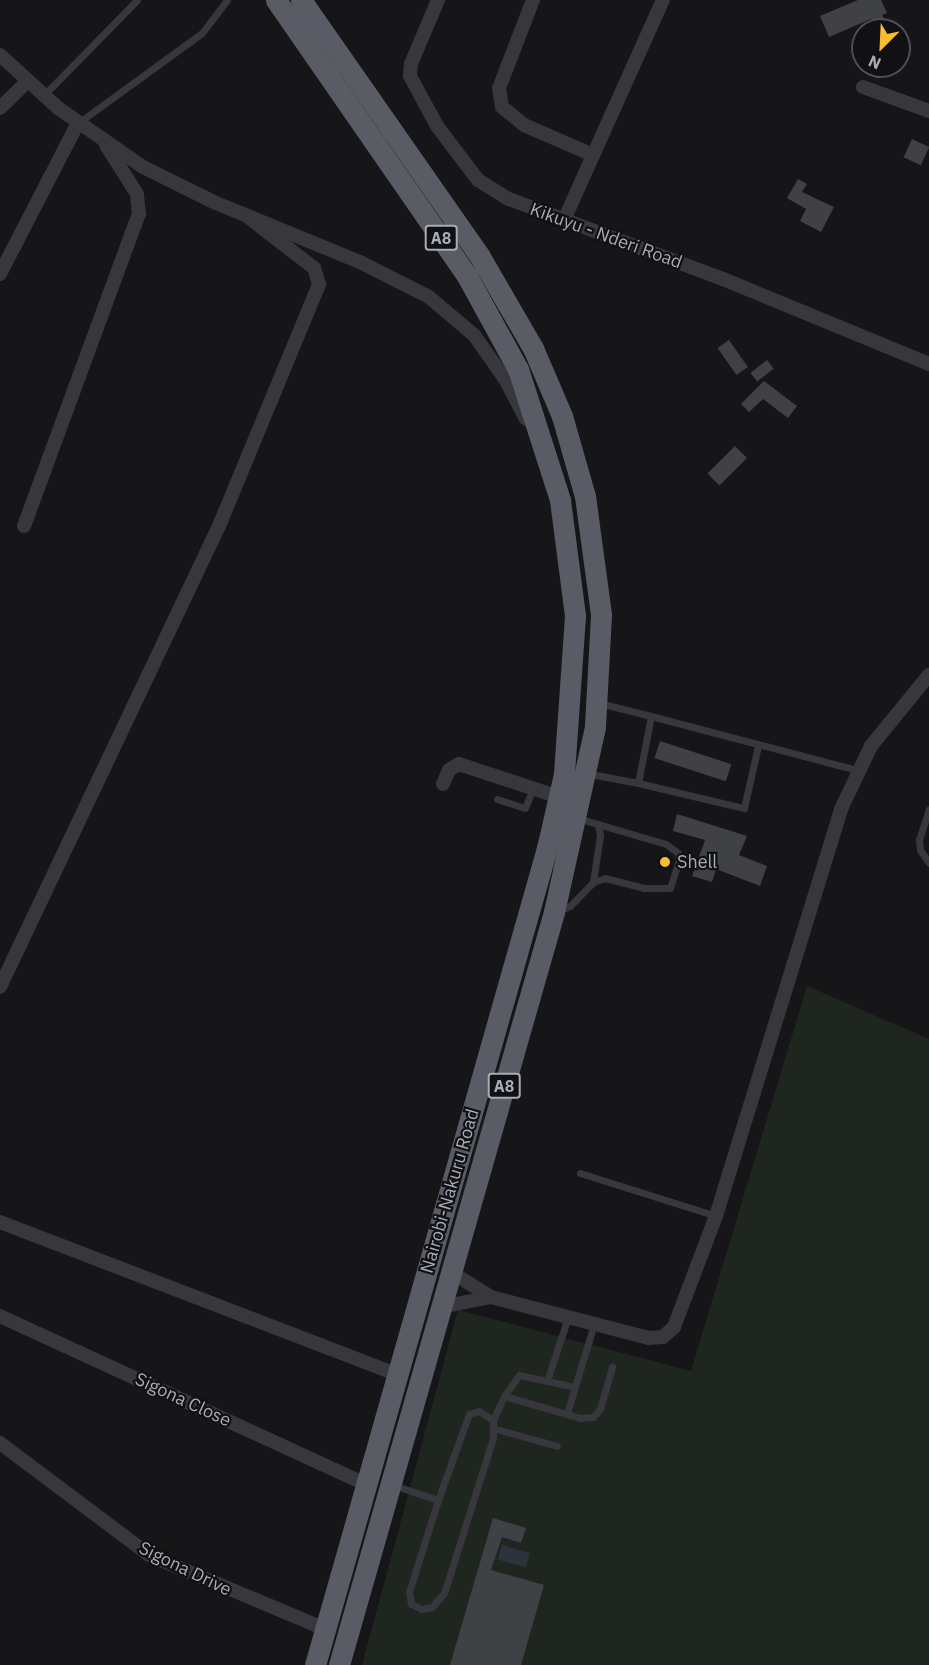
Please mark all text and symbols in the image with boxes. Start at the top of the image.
north arrow [851,18,911,78]
text: N [865,51,884,74]
street label: Kikuyu - Nderi Road [527,198,685,274]
road number: A8 [424,225,458,251]
place label: Shell [677,851,717,873]
marker: Shell [658,855,672,869]
road number: A8 [488,1073,520,1099]
street label: Nairobi-Nakuru Road [416,1106,484,1276]
street label: Sigona Close [132,1368,234,1432]
street label: Sigona Drive [135,1537,235,1601]

